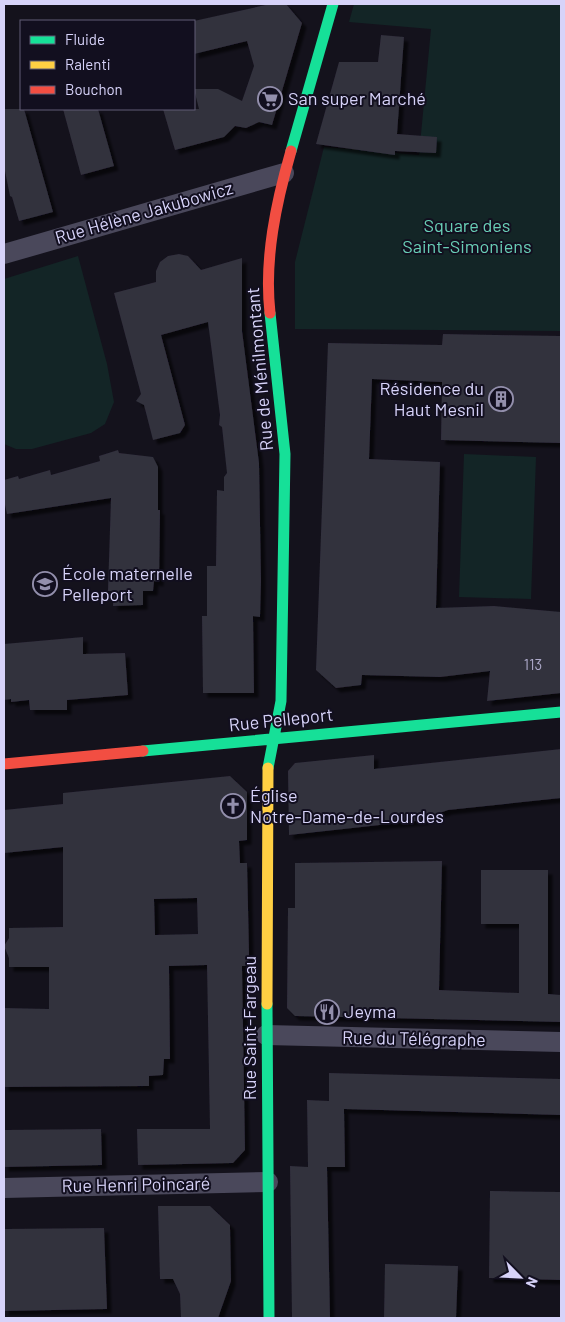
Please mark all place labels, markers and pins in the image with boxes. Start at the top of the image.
supermarket icon: San super Marché [257,86,283,112]
place label: San super Marché [288,87,426,109]
place label: Résidence du Haut Mesnil [379,377,484,420]
building icon: Résidence du Haut Mesnil [488,386,514,412]
place label: École maternelle Pelleport [62,562,193,605]
school or university icon: École maternelle Pelleport [32,571,58,597]
place label: Église Notre-Dame-de-Lourdes [250,784,444,827]
church icon: Église Notre-Dame-de-Lourdes [220,793,246,819]
restaurant icon: Jeyma [314,999,340,1025]
place label: Jeyma [344,1000,396,1022]

